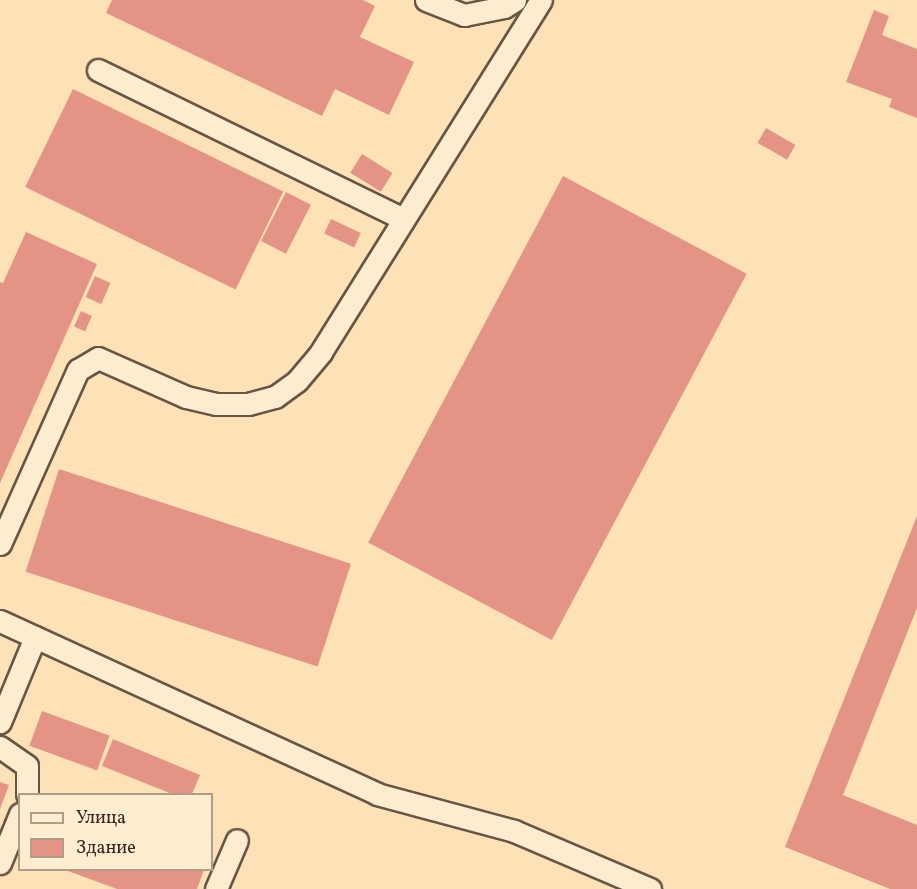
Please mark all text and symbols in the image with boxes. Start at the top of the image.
legend [18,793,213,871]
text: Улица [76,806,126,831]
text: Здание [76,836,136,861]

